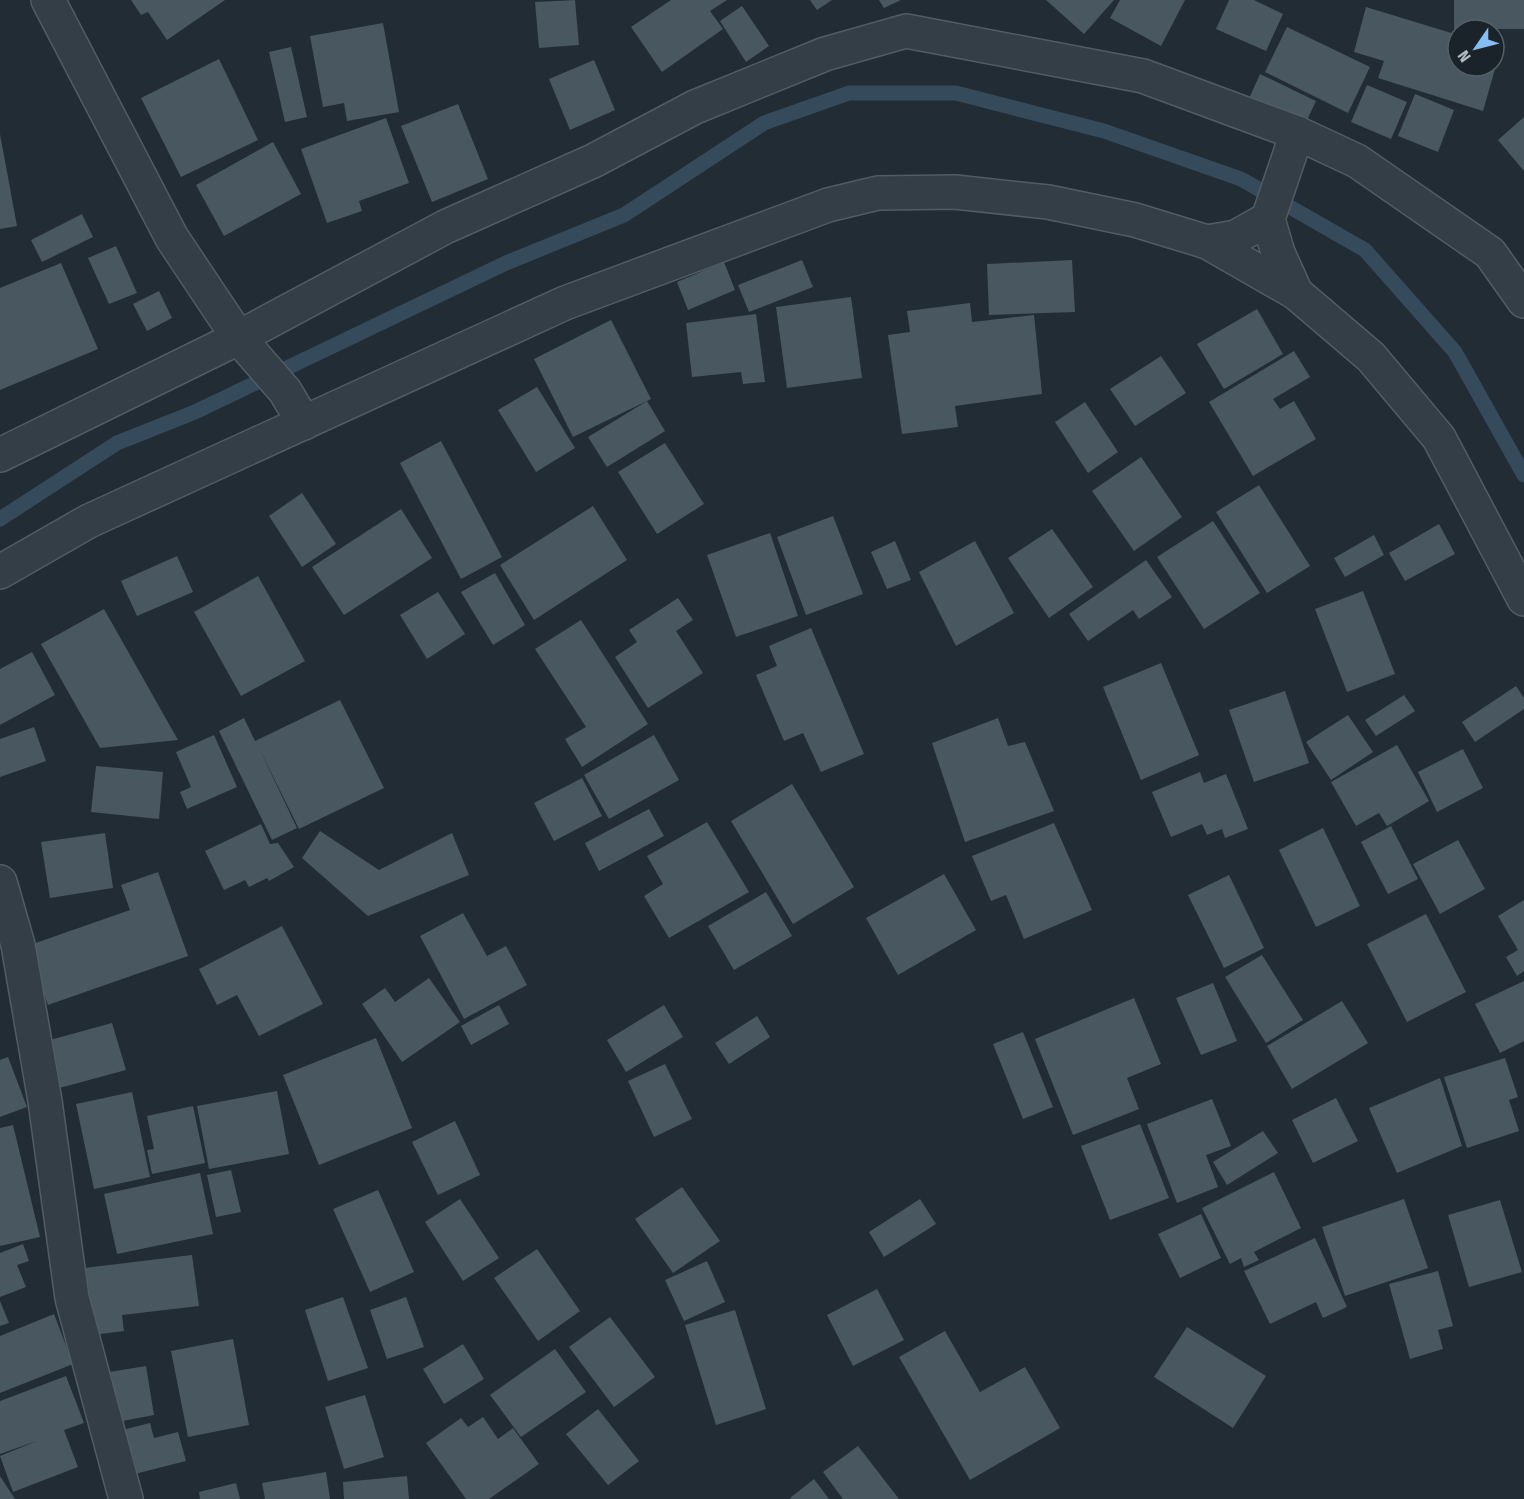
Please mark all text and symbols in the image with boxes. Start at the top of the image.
north arrow [1446,18,1506,78]
text: N [1454,47,1475,66]

